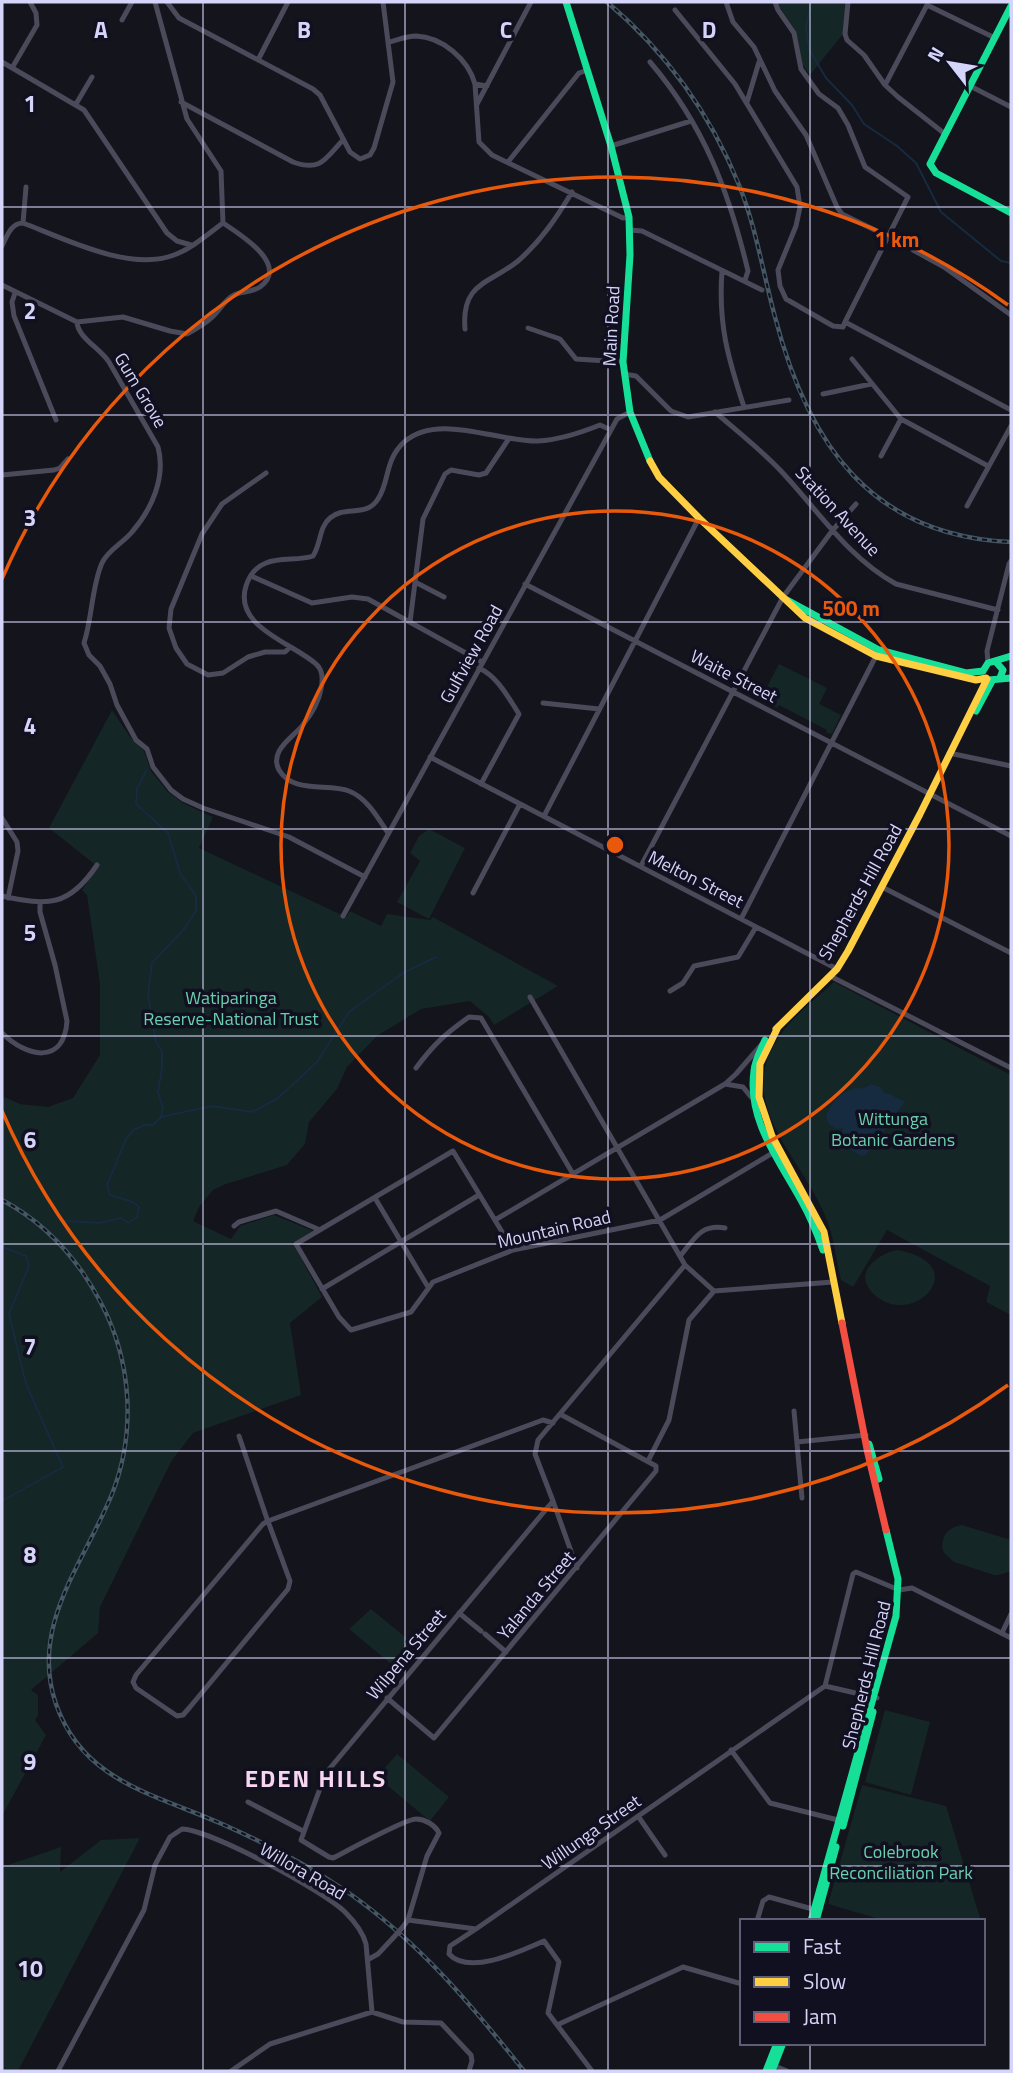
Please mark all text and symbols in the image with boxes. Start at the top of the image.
text: A [94,12,108,47]
text: B [297,12,311,47]
text: C [500,12,512,47]
text: D [702,12,716,47]
north arrow [915,28,985,98]
text: N [919,41,951,67]
text: 1 [24,86,36,121]
text: 1 km [875,223,919,255]
street label: Main Road [595,285,627,367]
text: 2 [24,293,36,328]
street label: Gum Grove [108,347,174,433]
street label: Station Avenue [789,460,887,562]
text: 3 [24,500,36,535]
text: 500 m [822,592,880,624]
street label: Gulfview Road [433,600,509,708]
street label: Waite Street [686,643,783,710]
text: 4 [24,708,36,743]
street label: Shepherds Hill Road [811,819,909,965]
centre of rings [603,833,627,857]
street label: Melton Street [643,843,749,915]
text: 5 [24,915,36,950]
park label: Watiparinga Reserve-National Trust [143,984,319,1032]
park label: Wittunga Botanic Gardens [831,1105,955,1153]
text: 6 [24,1122,37,1157]
street label: Mountain Road [495,1203,613,1255]
text: 7 [24,1329,36,1364]
text: 8 [24,1537,37,1572]
street label: Yalanda Street [491,1544,582,1646]
street label: Shepherds Hill Road [835,1598,897,1752]
street label: Wilpena Street [360,1602,453,1705]
text: 9 [24,1744,37,1779]
district label: EDEN HILLS [245,1760,387,1796]
street label: Willunga Street [536,1787,647,1876]
street label: Willora Road [255,1835,351,1907]
park label: Colebrook Reconciliation Park [829,1838,973,1886]
legend [740,1919,985,2045]
text: Fast [803,1930,842,1962]
text: 10 [17,1951,43,1986]
text: Slow [803,1965,846,1997]
text: Jam [803,2000,837,2032]

